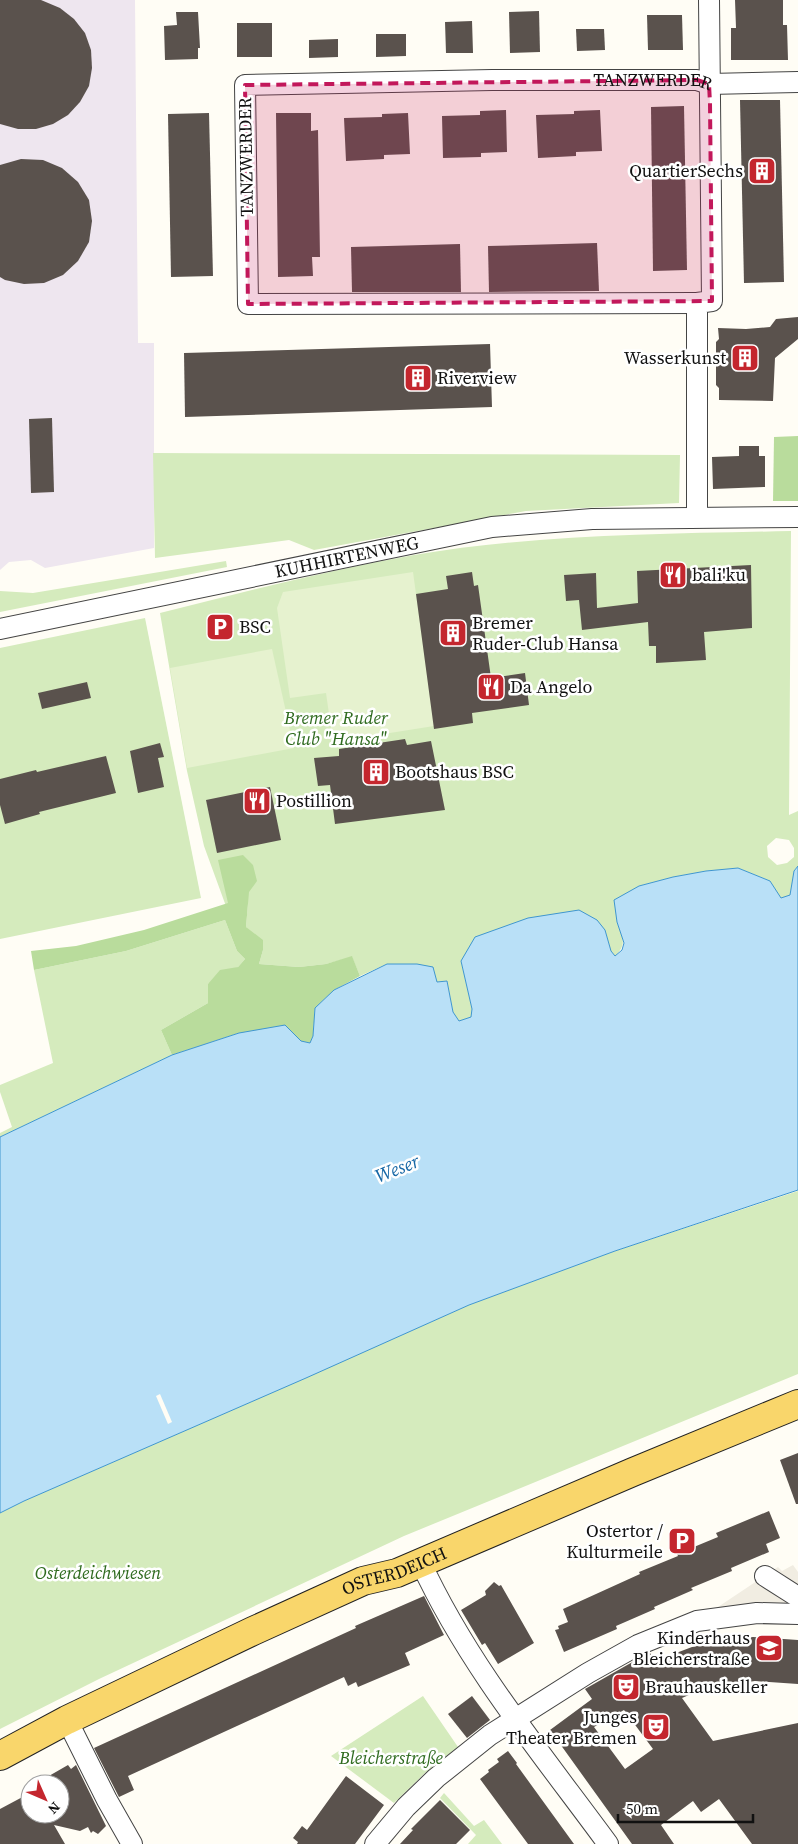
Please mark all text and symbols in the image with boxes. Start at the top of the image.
street label: TANZWERDER [593,67,716,96]
street label: TANZWERDER [232,97,259,217]
building icon: QuartierSechs [747,156,777,186]
place label: QuartierSechs [629,158,743,183]
building icon: Wasserkunst [730,343,760,373]
place label: Wasserkunst [624,345,726,370]
building icon: Riverview [403,363,433,393]
place label: Riverview [437,365,517,390]
street label: KUHHIRTENWEG [272,530,421,584]
restaurant icon: bali'ku [658,560,688,590]
place label: bali'ku [692,562,746,587]
place label: Bremer Ruder-Club Hansa [472,610,619,656]
parking icon: BSC [205,612,235,642]
place label: BSC [239,614,271,639]
building icon: Bremer Ruder-Club Hansa [438,618,468,648]
restaurant icon: Da Angelo [476,672,506,702]
place label: Da Angelo [510,674,593,699]
park label: Bremer Ruder Club "Hansa" [283,705,389,751]
building icon: Bootshaus BSC [361,757,391,787]
place label: Bootshaus BSC [395,759,514,784]
restaurant icon: Postillion [242,786,272,816]
place label: Postillion [276,788,352,813]
water label: Weser [371,1147,424,1189]
place label: Ostertor / Kulturmeile [566,1518,663,1564]
parking icon: Ostertor / Kulturmeile [667,1526,697,1556]
street label: OSTERDEICH [337,1540,450,1601]
park label: Osterdeichwiesen [35,1560,161,1585]
place label: Kinderhaus Bleicherstraße [633,1625,750,1671]
school or university icon: Kinderhaus Bleicherstraße [754,1633,784,1663]
theatre icon: Brauhauskeller [611,1672,641,1702]
place label: Brauhauskeller [645,1674,768,1699]
place label: Junges Theater Bremen [506,1704,637,1750]
theatre icon: Junges Theater Bremen [641,1712,671,1742]
park label: Bleicherstraße [338,1745,444,1770]
north arrow [20,1774,70,1824]
scale bar [618,1792,753,1824]
text: N [44,1798,65,1819]
text: 50 m [626,1798,658,1819]

